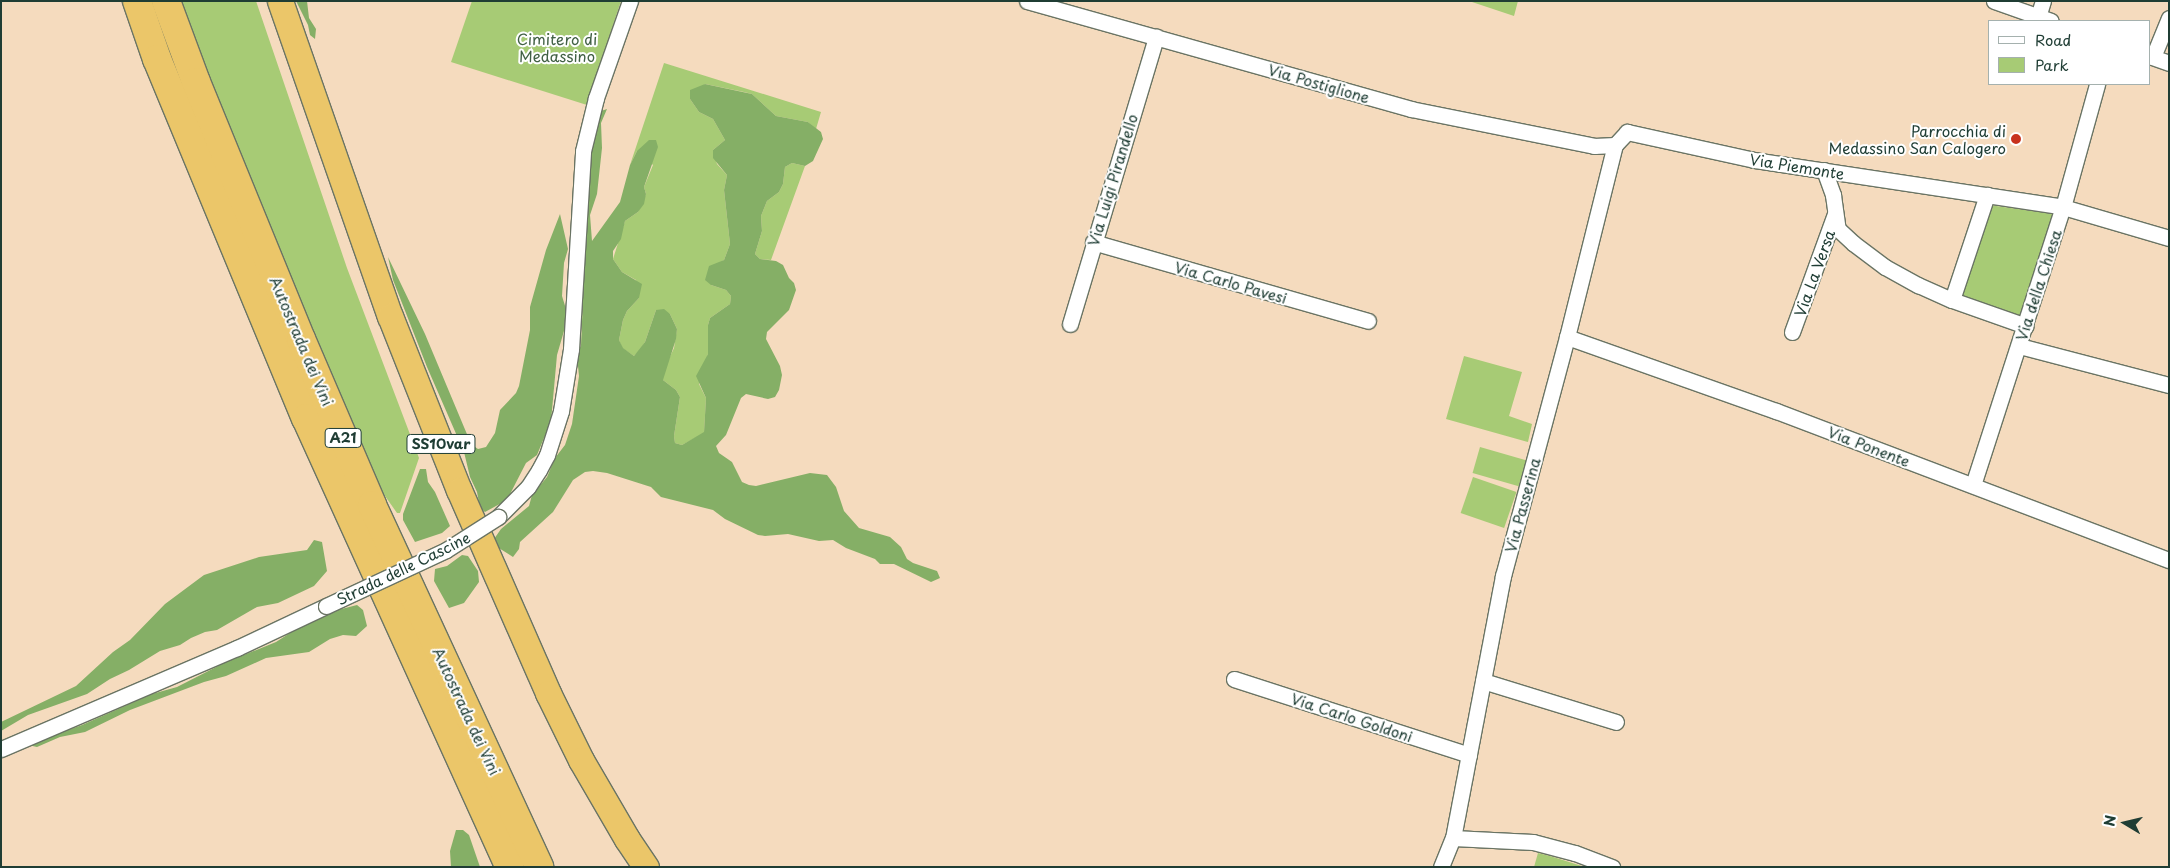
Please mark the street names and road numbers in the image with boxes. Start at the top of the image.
street label: Via Postiglione [1266,60,1372,106]
street label: Via Luigi Pirandello [1083,111,1141,249]
street label: Via Piemonte [1749,150,1845,182]
street label: Via La Versa [1790,227,1838,319]
street label: Via della Chiesa [2012,228,2064,342]
street label: Via Carlo Pavesi [1172,257,1290,307]
street label: Autostrada dei Vini [266,273,338,409]
street label: Via Ponente [1826,422,1912,470]
road number: A21 [324,426,362,449]
road number: SS10var [406,432,476,456]
street label: Via Passerina [1501,456,1543,554]
street label: Strada delle Cascine [332,527,474,609]
street label: Autostrada dei Vini [429,644,505,778]
street label: Via Carlo Goldoni [1289,689,1415,745]

